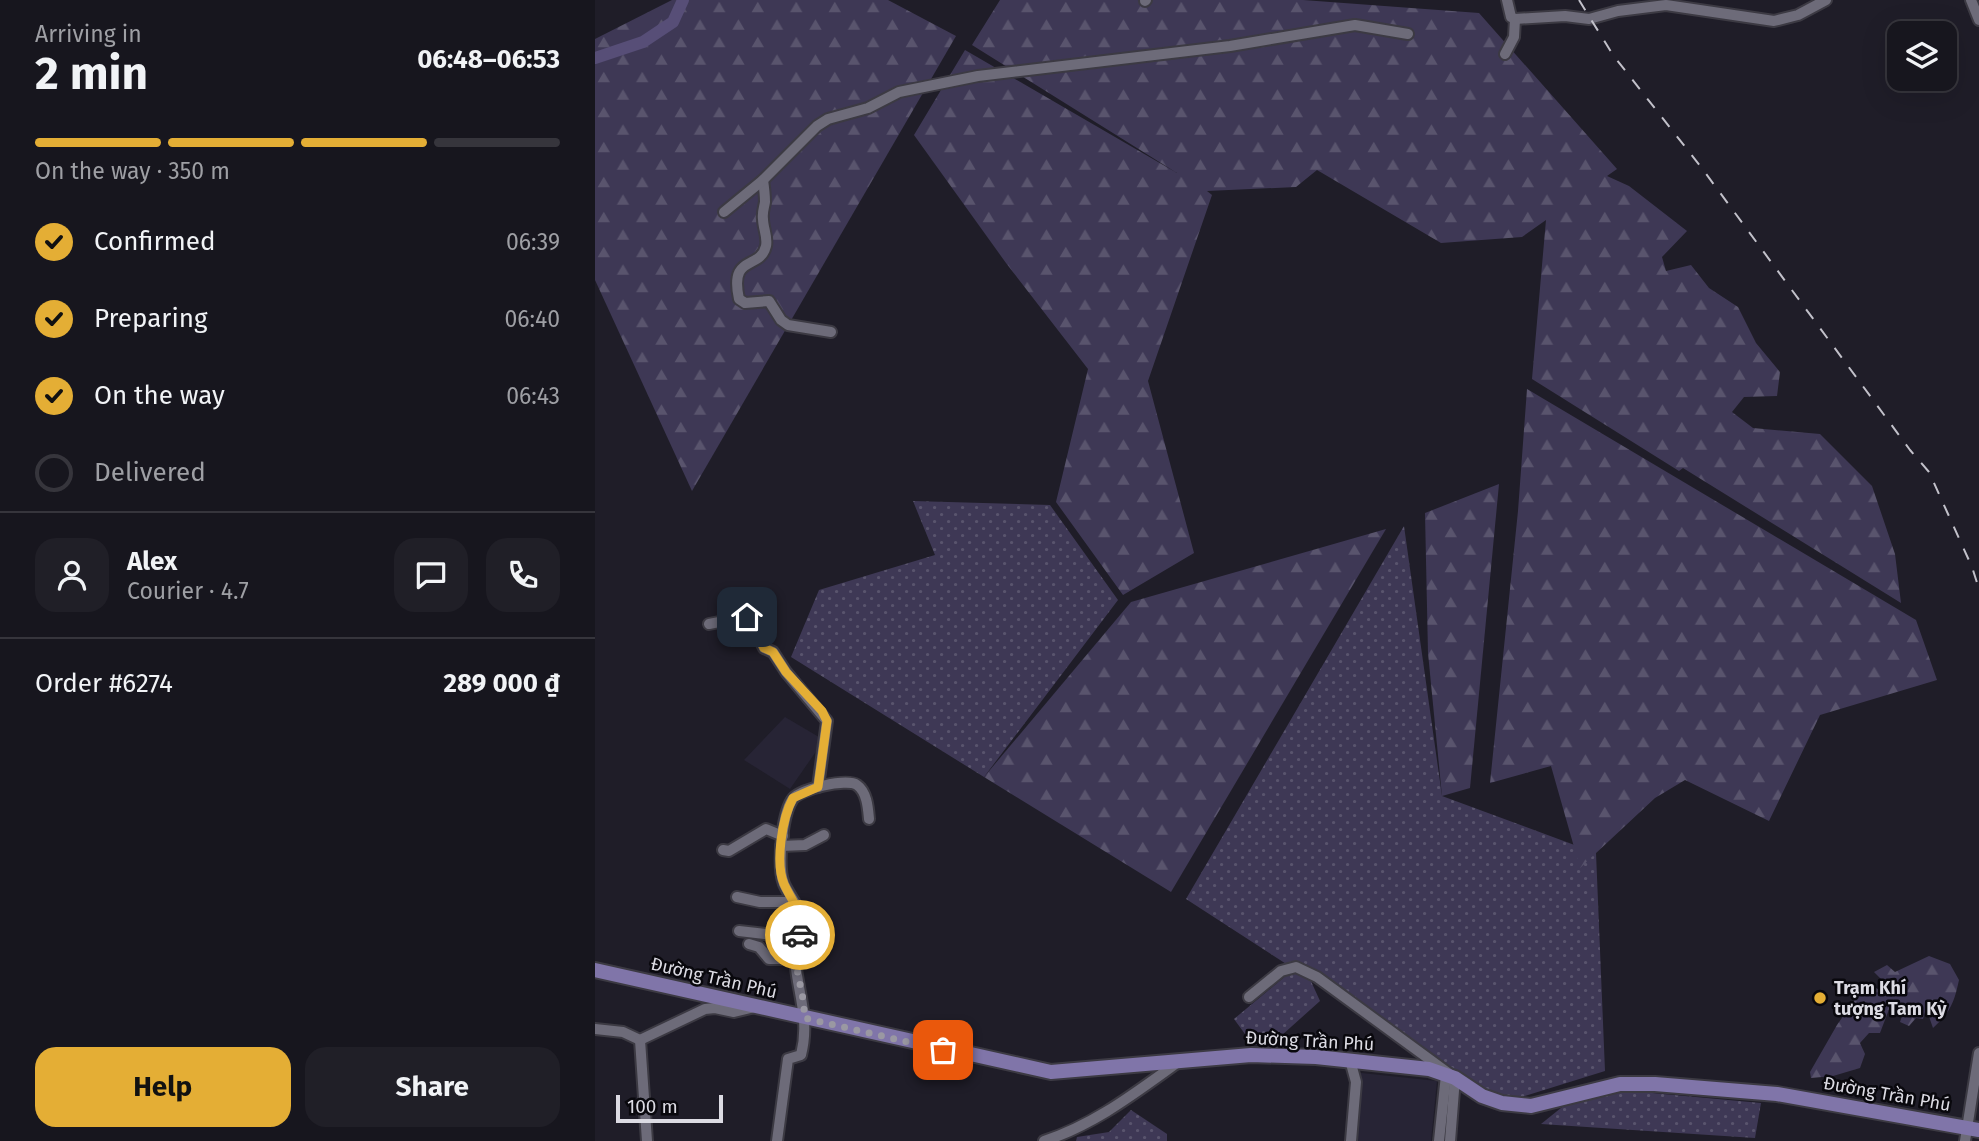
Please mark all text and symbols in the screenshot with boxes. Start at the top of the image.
text: Arriving in [35,20,142,48]
map controls [1887,21,1957,91]
button: layers [1887,21,1957,91]
text: 06:48–06:53 [417,44,560,75]
text: 2 min [35,46,148,101]
text: On the way · 350 m [35,157,230,185]
icon: check [35,223,73,261]
text: Confirmed [94,226,215,257]
text: 06:39 [506,228,560,256]
icon: check [35,300,73,338]
text: Preparing [94,303,207,334]
text: 06:40 [504,305,560,333]
icon: check [35,377,73,415]
text: On the way [94,380,225,411]
text: 06:43 [506,382,560,410]
text: Delivered [94,457,206,488]
button: person [35,538,109,612]
button: chat [394,538,468,612]
button: phone [486,538,560,612]
text: Alex [127,546,177,577]
text: Courier · 4.7 [127,577,249,605]
pin [717,587,777,647]
icon: home [728,598,766,636]
text: Order #6274 [35,668,173,699]
text: 289 000 ₫ [444,668,560,699]
courier [765,900,835,970]
icon: car [781,916,819,954]
street label: Đường Trần Phú [649,953,779,1003]
place label: Trạm Khí tượng Tam Kỳ [1834,977,1947,1020]
marker: Trạm Khí tượng Tam Kỳ [1812,990,1828,1006]
pin [913,1020,973,1080]
street label: Đường Trần Phú [1245,1027,1375,1055]
icon: bag [924,1031,962,1069]
button: Help [35,1047,291,1127]
button: Share [305,1047,560,1127]
street label: Đường Trần Phú [1822,1072,1952,1116]
scale bar [616,1092,723,1124]
text: 100 m [627,1095,678,1118]

